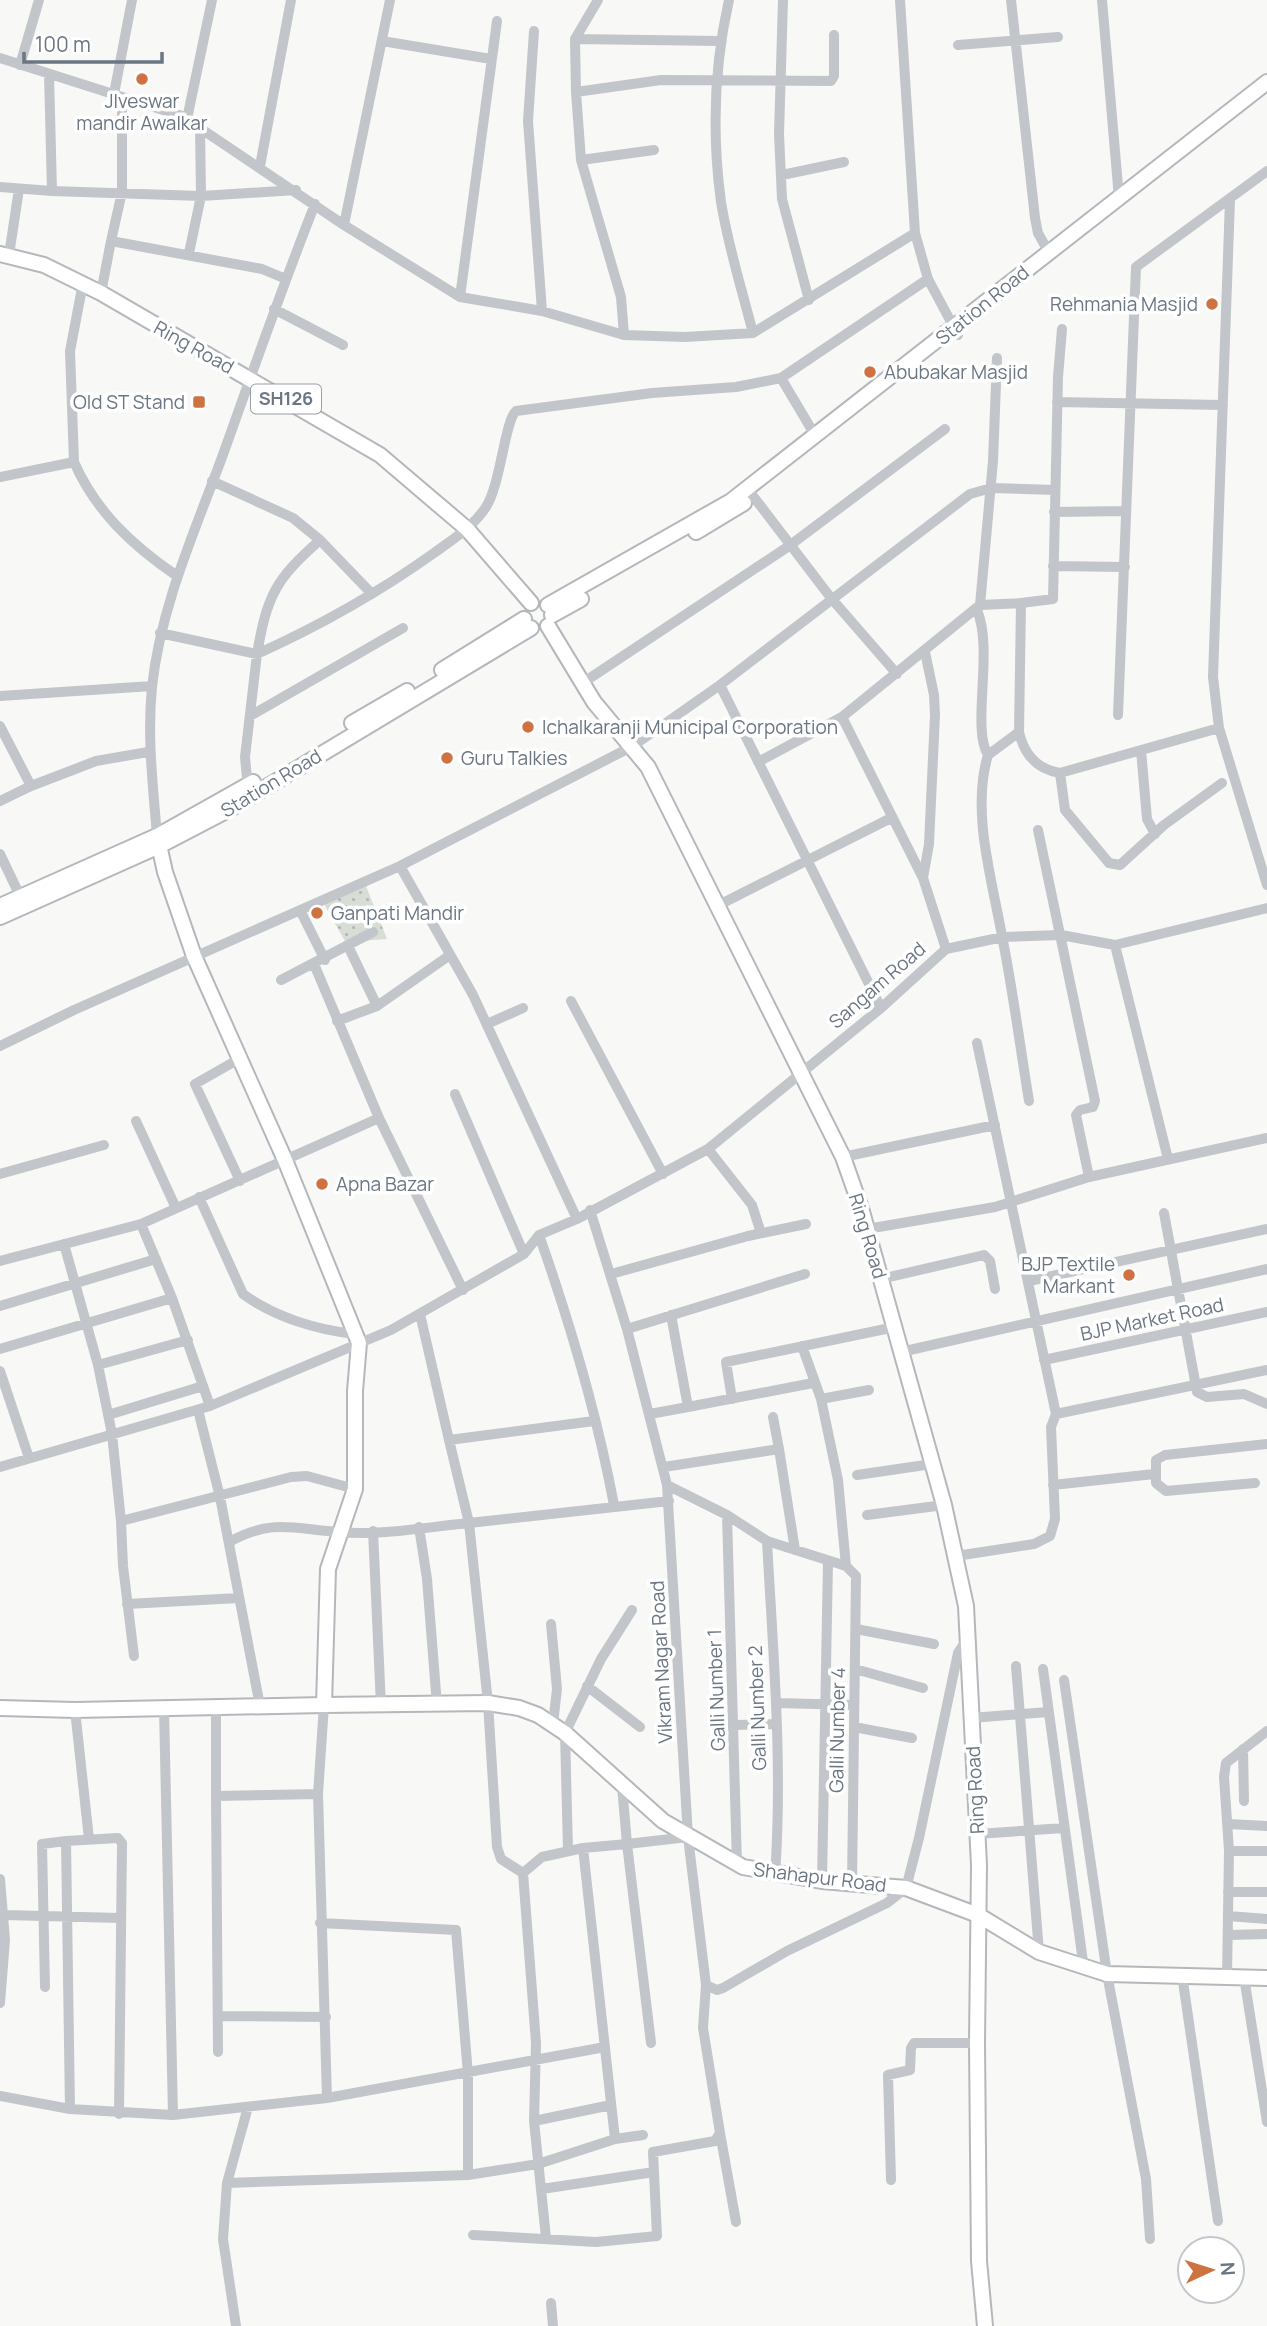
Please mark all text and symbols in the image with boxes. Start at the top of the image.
scale bar [24,21,163,65]
text: 100 m [35,30,91,58]
marker: JIveswar mandir Awalkar [134,71,150,87]
place label: JIveswar mandir Awalkar [76,88,208,136]
street label: Station Road [930,259,1034,351]
place label: Rehmania Masjid [1050,291,1198,317]
marker: Rehmania Masjid [1204,296,1220,312]
street label: Ring Road [149,314,239,380]
place label: Abubakar Masjid [884,359,1028,385]
marker: Abubakar Masjid [862,364,878,380]
road number: SH126 [251,384,321,414]
place label: Old ST Stand [73,389,185,415]
marker: Old ST Stand [191,394,207,410]
place label: Ichalkaranji Municipal Corporation [542,714,838,740]
marker: Ichalkaranji Municipal Corporation [520,719,536,735]
street label: Station Road [216,743,326,823]
place label: Guru Talkies [461,745,568,771]
marker: Guru Talkies [439,750,455,766]
place label: Ganpati Mandir [331,900,464,926]
marker: Ganpati Mandir [309,905,325,921]
street label: Sangam Road [823,936,931,1034]
place label: Apna Bazar [336,1171,434,1197]
marker: Apna Bazar [314,1176,330,1192]
street label: Ring Road [843,1190,893,1282]
place label: BJP Textile Markant [1021,1251,1115,1299]
marker: BJP Textile Markant [1121,1267,1137,1283]
street label: BJP Market Road [1078,1291,1226,1347]
street label: Vikram Nagar Road [644,1580,678,1744]
street label: Galli Number 1 [701,1629,731,1751]
street label: Galli Number 2 [742,1645,772,1771]
street label: Galli Number 4 [823,1667,851,1793]
street label: Ring Road [960,1745,990,1835]
street label: Shahapur Road [752,1856,888,1898]
north arrow [1176,2235,1246,2305]
text: N [1215,2261,1241,2277]

